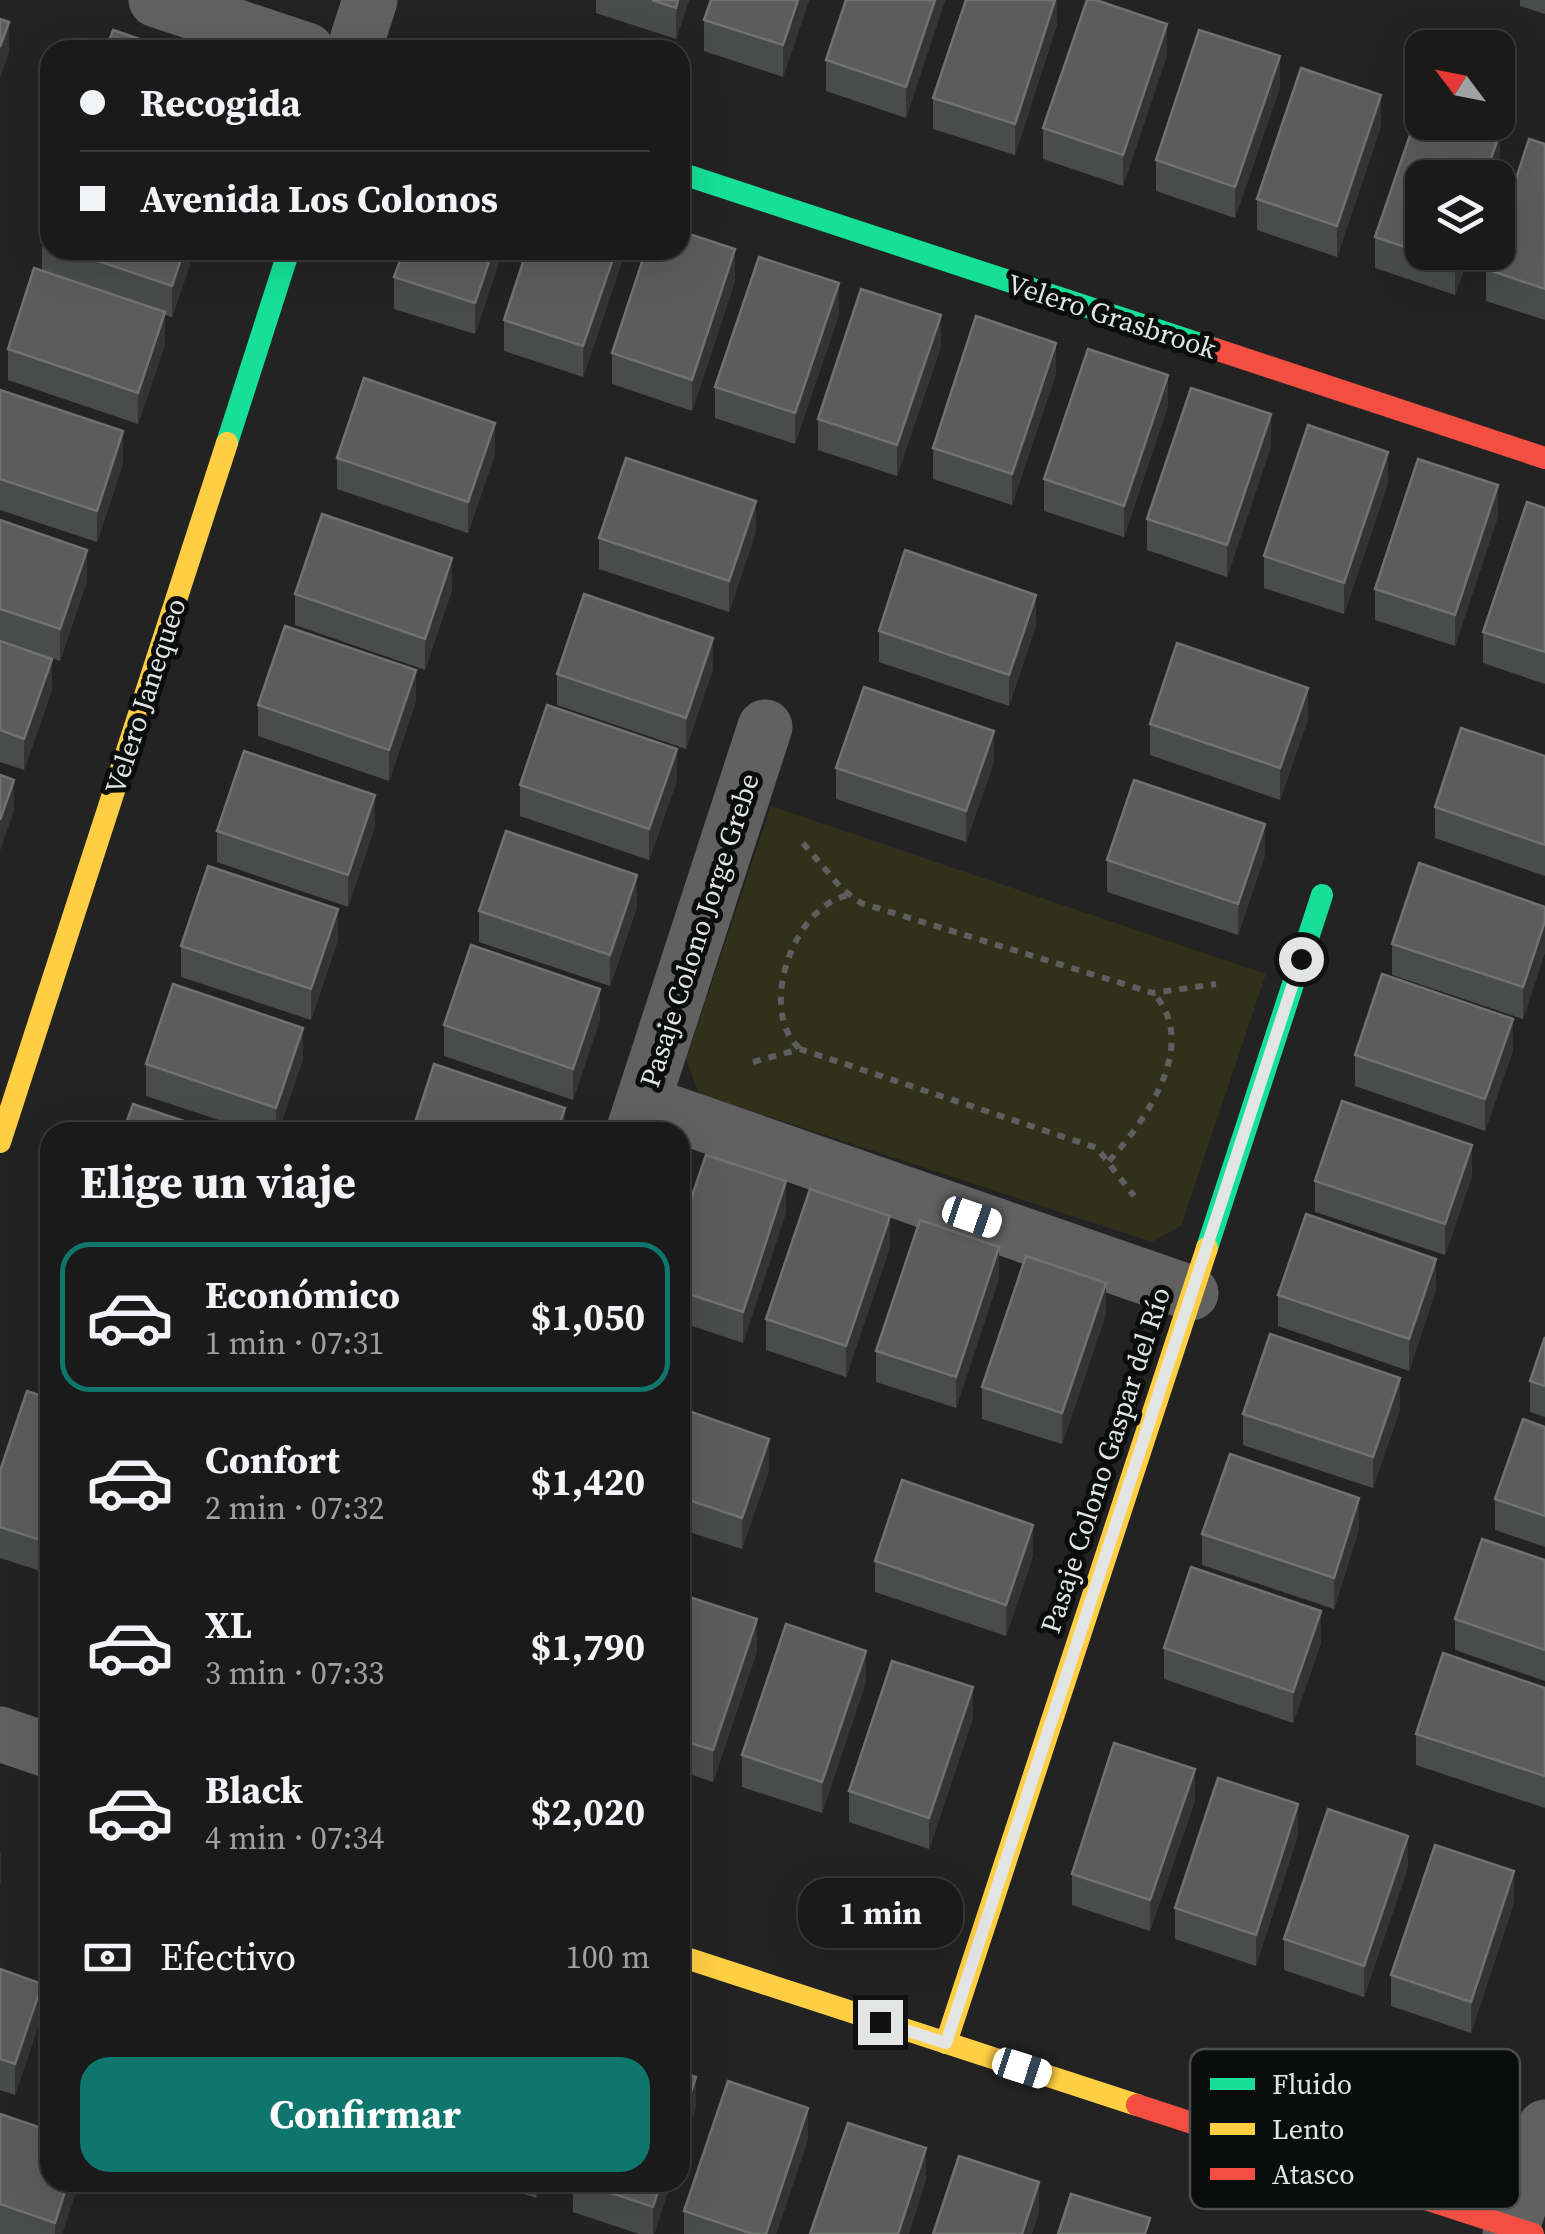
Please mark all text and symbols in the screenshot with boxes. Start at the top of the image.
north arrow [1405,30,1515,140]
map controls [1405,30,1515,270]
text: Recogida [140,77,301,129]
button: layers [1405,160,1515,270]
text: Avenida Los Colonos [140,173,498,225]
street label: Velero Grasbrook [1003,264,1222,368]
street label: Velero Janequeo [96,593,194,799]
street label: Pasaje Colono Jorge Grebe [630,768,768,1092]
route start [1279,937,1324,982]
text: Elige un viaje [80,1151,356,1213]
car [939,1193,1005,1241]
text: Económico [205,1269,400,1321]
icon: car [85,1272,175,1362]
street label: Pasaje Colono Gaspar del Río [1031,1282,1179,1638]
text: $1,050 [531,1291,645,1343]
text: 1 min · 07:31 [205,1321,384,1365]
text: Confort [205,1434,340,1486]
icon: car [85,1437,175,1527]
text: $1,420 [531,1456,645,1508]
text: 2 min · 07:32 [205,1486,384,1530]
text: XL [205,1599,252,1651]
icon: car [85,1602,175,1692]
text: $1,790 [531,1621,645,1673]
text: 3 min · 07:33 [205,1651,384,1695]
text: Black [205,1764,303,1816]
icon: car [85,1767,175,1857]
text: $2,020 [531,1786,645,1838]
text: 4 min · 07:34 [205,1816,384,1860]
callout: 1 min [798,1877,962,1947]
text: 1 min [839,1891,922,1935]
icon: cash [80,1930,135,1985]
text: Efectivo [160,1931,296,1983]
text: 100 m [566,1935,650,1979]
route end [858,2000,903,2045]
car [989,2044,1055,2092]
legend [1190,2049,1520,2209]
button: Confirmar [80,2057,650,2172]
text: Fluido [1272,2065,1352,2103]
text: Lento [1272,2110,1344,2148]
text: Atasco [1272,2155,1355,2193]

